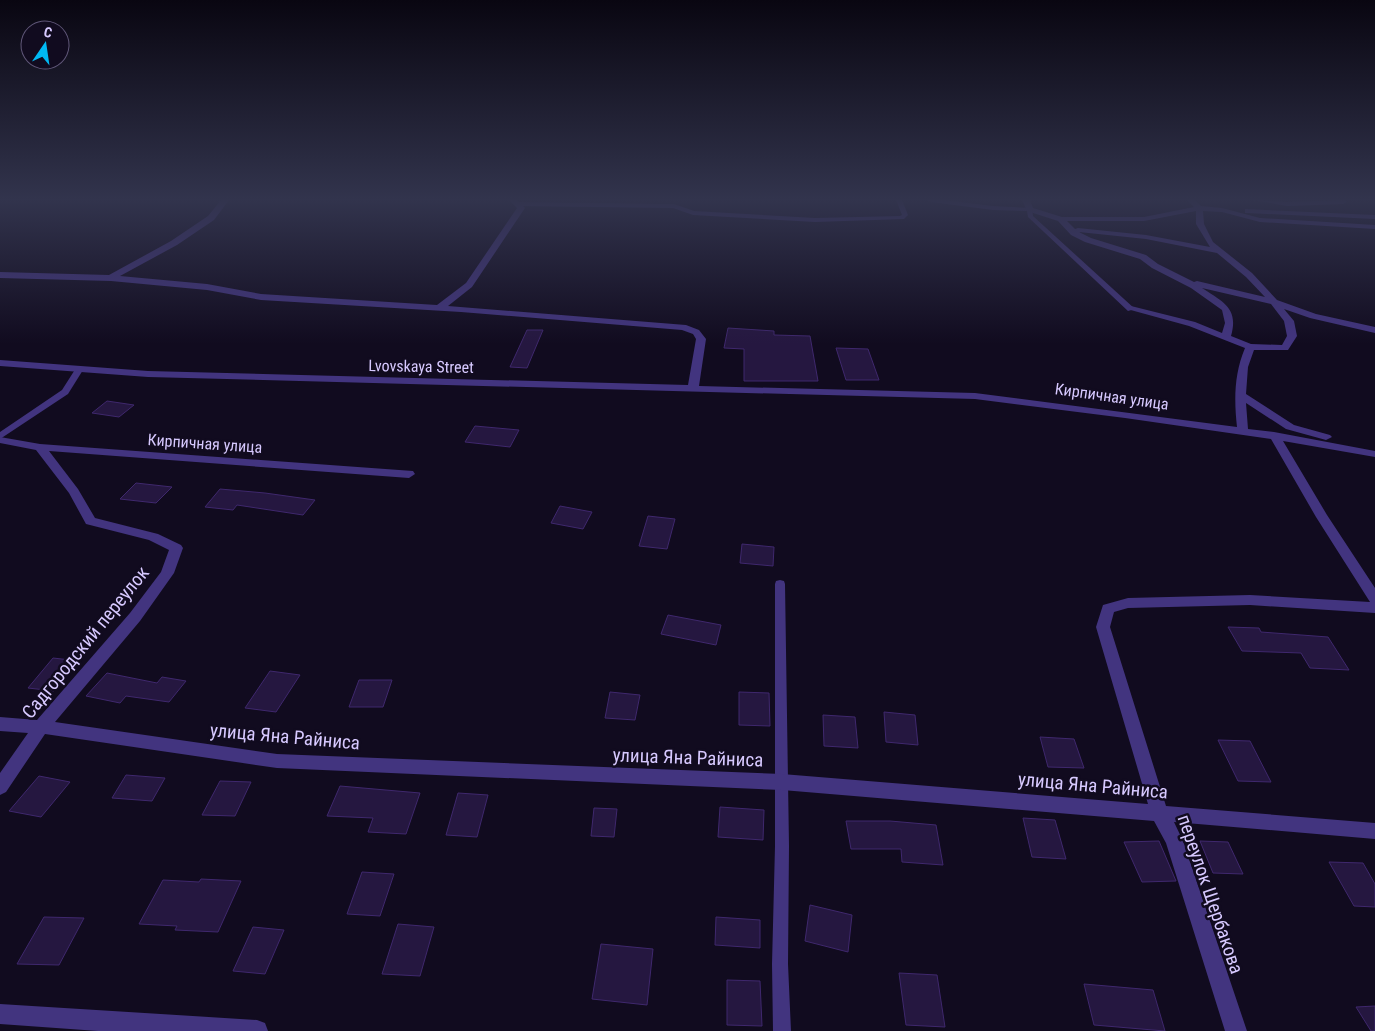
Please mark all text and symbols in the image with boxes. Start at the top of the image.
north arrow [20,20,70,70]
text: С [42,24,54,41]
street label: Lvovskaya Street [368,356,474,377]
street label: Кирпичная улица [1054,379,1170,414]
street label: Кирпичная улица [147,430,263,457]
street label: Садгородский переулок [17,562,154,723]
street label: улица Яна Райниса [209,718,361,755]
street label: улица Яна Райниса [612,743,764,772]
street label: улица Яна Райниса [1017,767,1169,804]
street label: переулок Щербакова [1173,812,1249,977]

